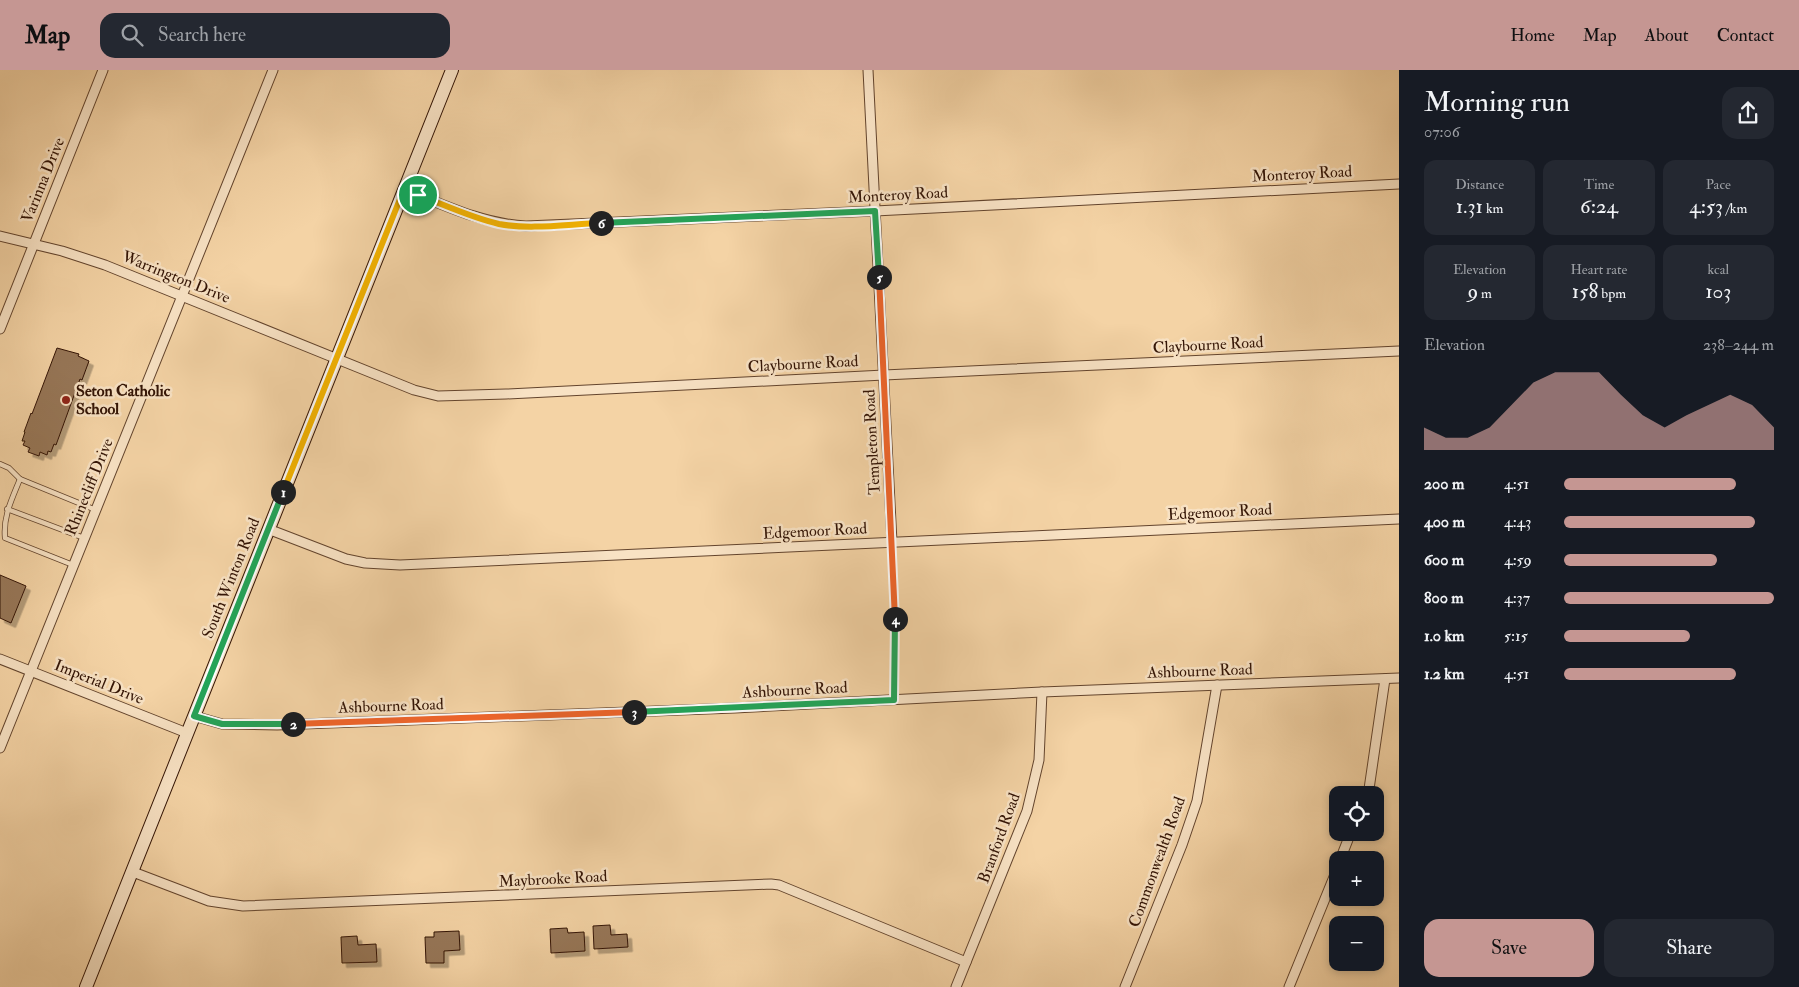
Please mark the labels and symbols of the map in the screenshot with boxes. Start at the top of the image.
street label: Varinna Drive [17,134,69,225]
street label: Monteroy Road [1251,161,1353,187]
pin [397,174,439,216]
street label: Monteroy Road [847,182,949,208]
pin: 6 [588,210,614,236]
street label: Warrington Drive [118,246,233,308]
pin: 5 [866,264,892,290]
street label: Claybourne Road [1152,332,1264,358]
street label: Claybourne Road [747,351,859,377]
place label: Seton Catholic School [76,381,171,419]
street label: Templeton Road [859,389,886,495]
marker: Seton Catholic School [60,394,72,406]
street label: Rhinecliff Drive [60,435,118,538]
pin: 1 [270,480,296,504]
street label: Edgemoor Road [1167,499,1273,525]
street label: South Winton Road [198,515,264,641]
street label: Edgemoor Road [762,518,868,544]
pin: 4 [882,606,908,632]
street label: Imperial Drive [51,655,147,710]
street label: Ashbourne Road [1146,659,1253,683]
street label: Ashbourne Road [741,677,848,703]
street label: Ashbourne Road [337,694,444,718]
pin: 3 [622,700,646,724]
pin: 2 [280,712,306,736]
street label: Branford Road [973,790,1025,886]
street label: Commonwealth Road [1124,794,1190,930]
street label: Maybrooke Road [498,866,608,892]

